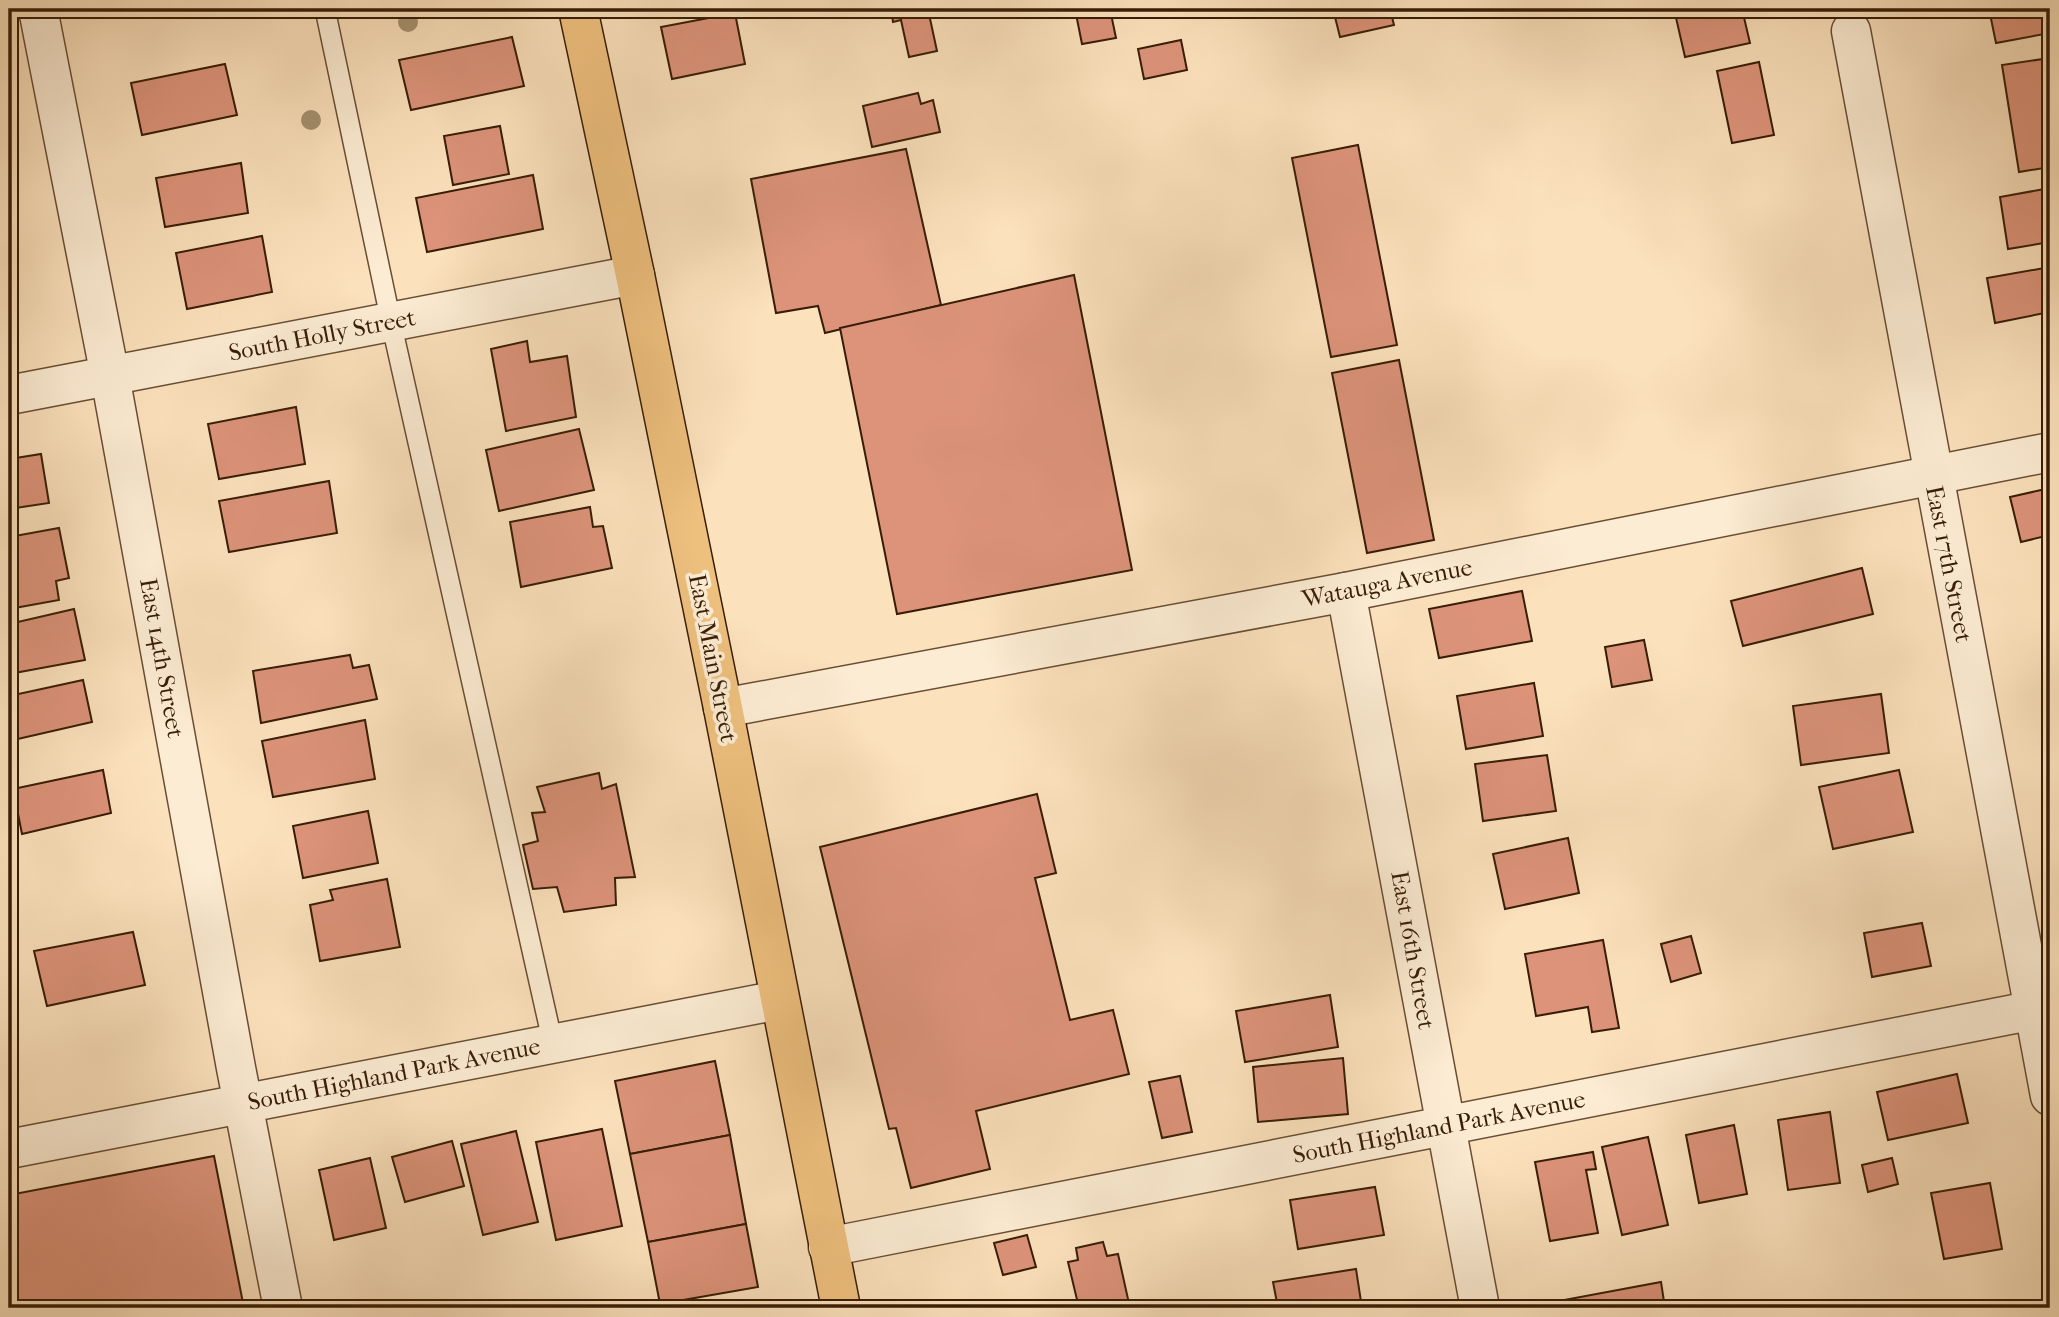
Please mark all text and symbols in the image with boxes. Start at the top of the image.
street label: South Holly Street [226,303,418,367]
street label: East 17th Street [1920,483,1978,645]
street label: Watauga Avenue [1299,553,1475,613]
street label: East Main Street [683,571,743,745]
street label: East 14th Street [134,576,190,740]
street label: East 16th Street [1385,869,1441,1032]
street label: South Highland Park Avenue [245,1032,543,1116]
street label: South Highland Park Avenue [1290,1085,1588,1169]

